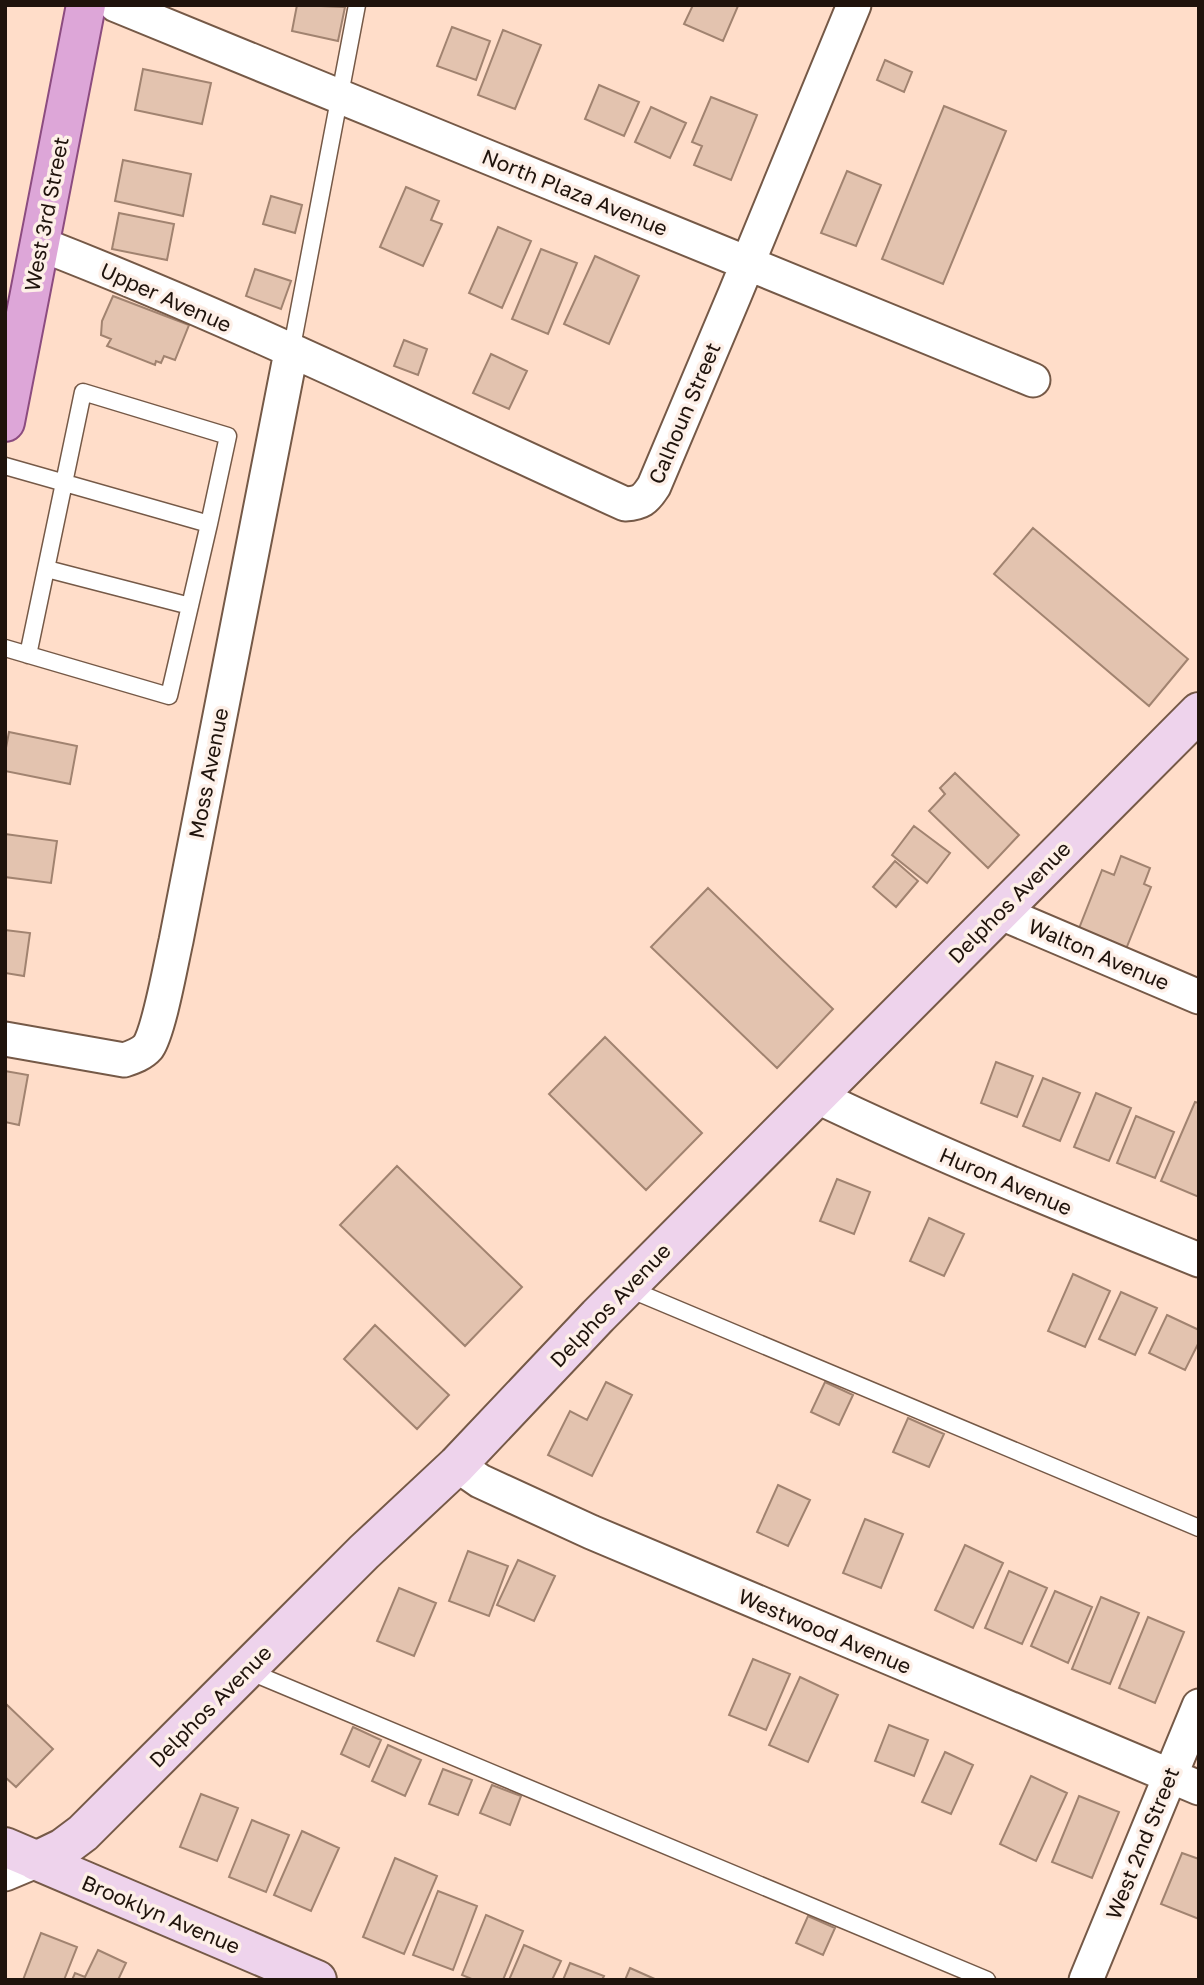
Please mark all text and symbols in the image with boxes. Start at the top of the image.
street label: West 3rd Street [18,135,74,293]
street label: North Plaza Avenue [478,143,672,241]
street label: Upper Avenue [96,256,236,338]
street label: Calhoun Street [642,338,726,488]
street label: Moss Avenue [183,706,233,840]
street label: Delphos Avenue [942,835,1076,969]
street label: Walton Avenue [1025,913,1173,995]
street label: Huron Avenue [936,1141,1076,1221]
street label: Delphos Avenue [544,1238,676,1372]
street label: Westwood Avenue [735,1583,915,1679]
street label: Delphos Avenue [143,1639,277,1773]
street label: West 2nd Street [1100,1763,1184,1923]
street label: Brooklyn Avenue [78,1869,244,1959]

